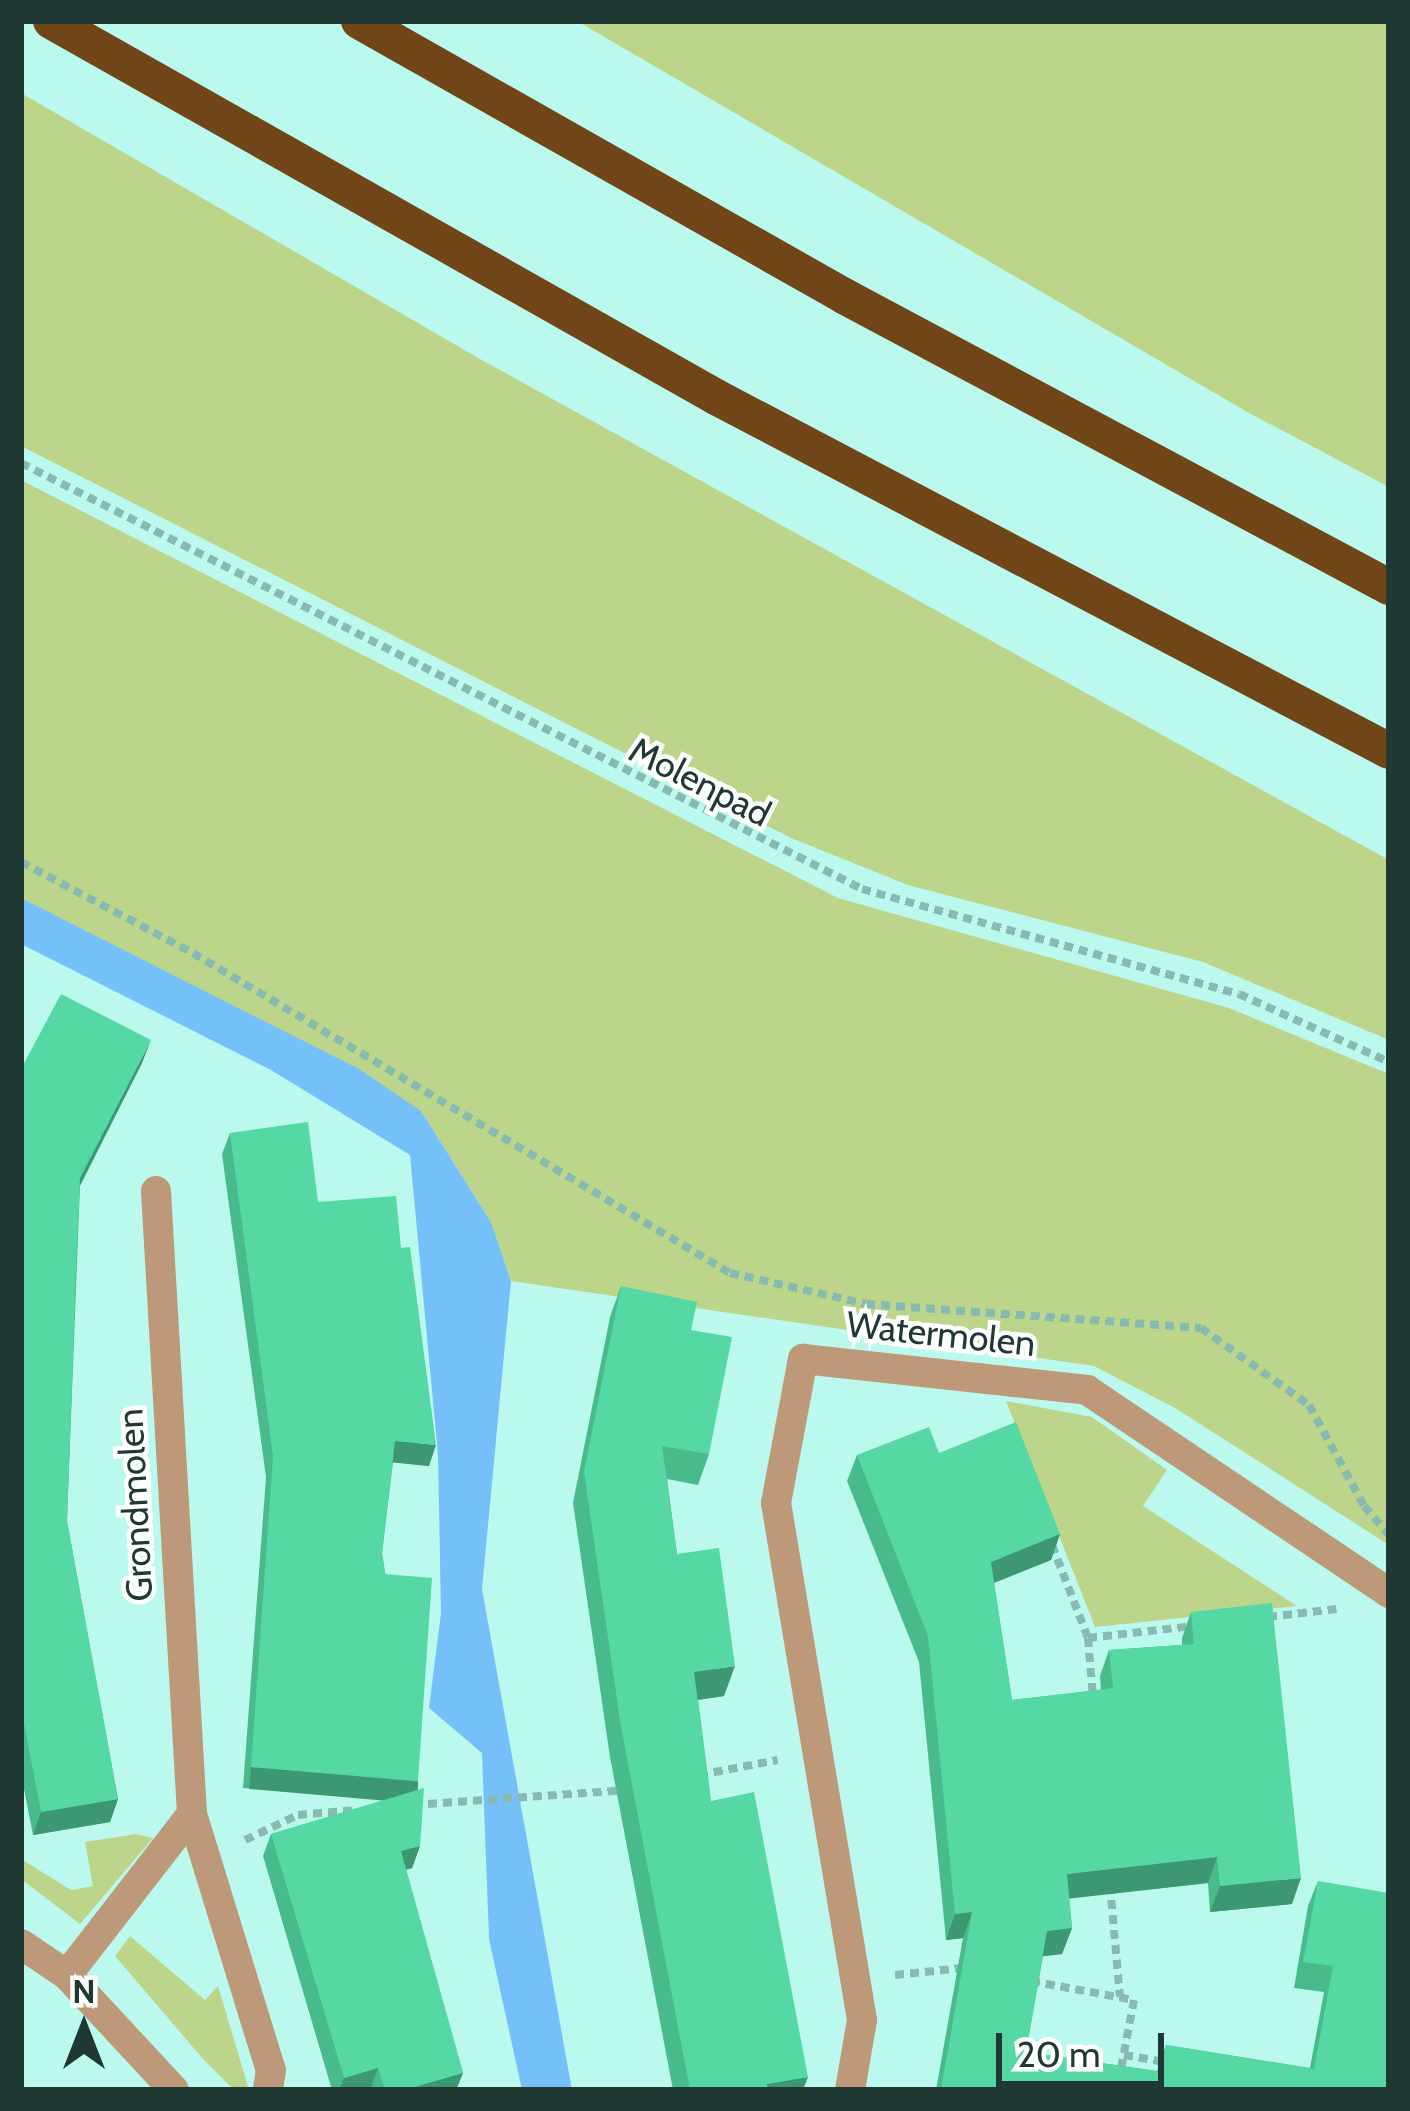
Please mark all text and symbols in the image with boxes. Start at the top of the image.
street label: Molenpad [622,728,778,836]
street label: Watermolen [844,1303,1038,1365]
street label: Grondmolen [108,1407,162,1603]
north arrow [24,1967,144,2087]
text: N [72,1971,96,2011]
scale bar [1002,2009,1170,2083]
text: 20 m [1017,2032,1101,2076]

